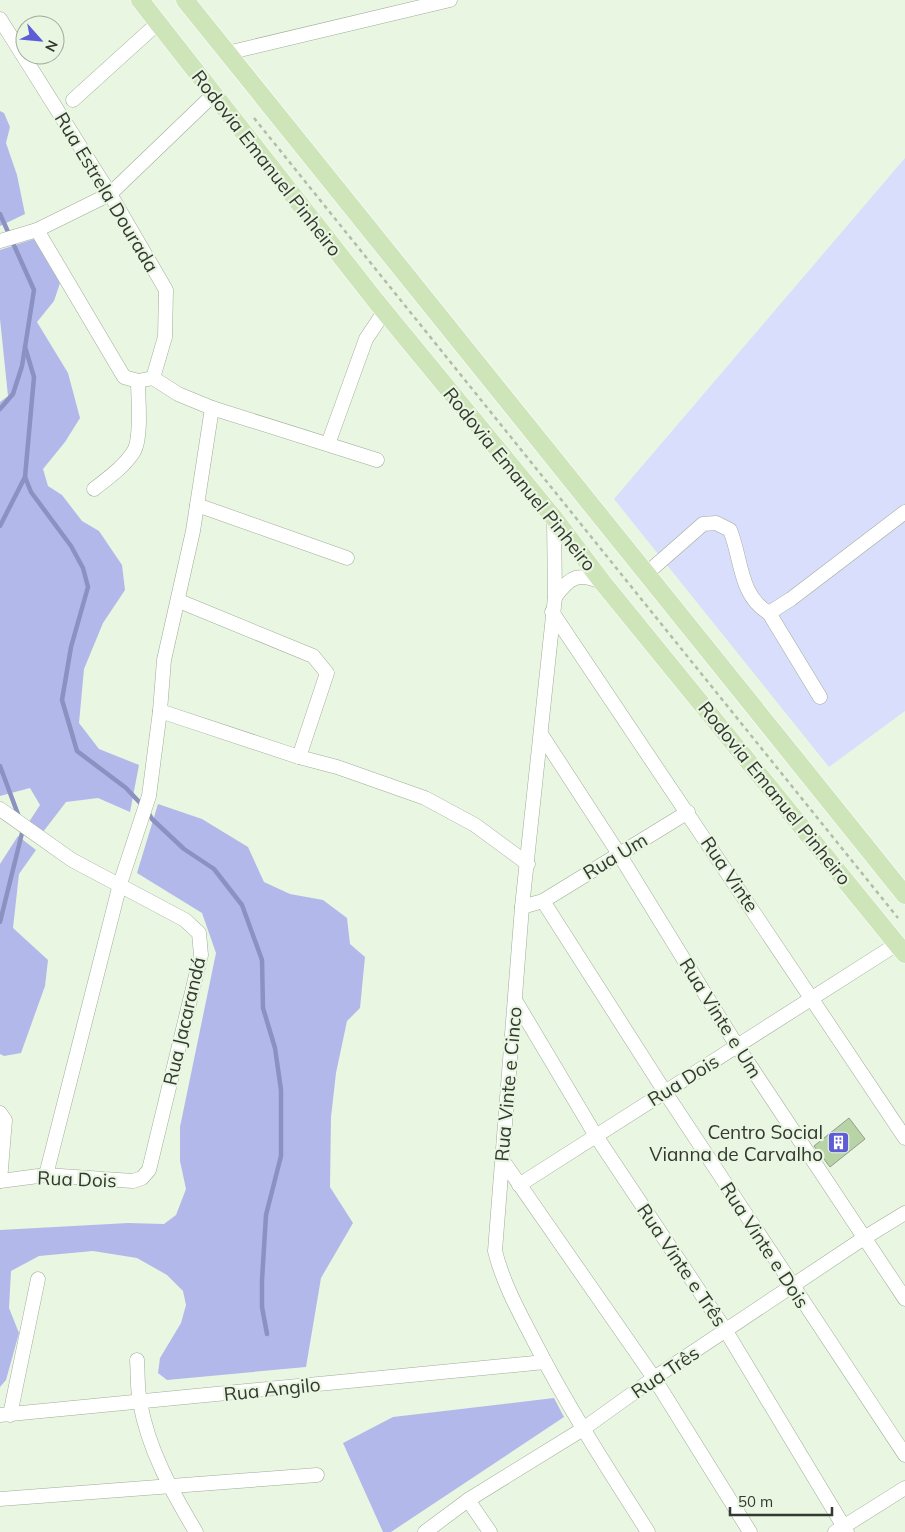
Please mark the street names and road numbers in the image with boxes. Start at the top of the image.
street label: Rodovia Emanuel Pinheiro [187,65,347,261]
street label: Rua Estrela Dourada [50,108,164,276]
street label: Rodovia Emanuel Pinheiro [438,382,602,576]
street label: Rodovia Emanuel Pinheiro [693,696,857,890]
street label: Rua Um [578,827,652,885]
street label: Rua Vinte [696,832,764,916]
street label: Rua Jacarandá [158,954,210,1088]
street label: Rua Vinte e Um [674,954,768,1082]
street label: Rua Vinte e Cinco [489,1006,527,1162]
street label: Rua Dois [643,1049,723,1111]
street label: Rua Dois [37,1166,117,1192]
street label: Rua Vinte e Dois [715,1177,815,1313]
street label: Rua Vinte e Três [632,1199,732,1331]
street label: Rua Três [626,1341,704,1403]
street label: Rua Angilo [223,1372,321,1406]

